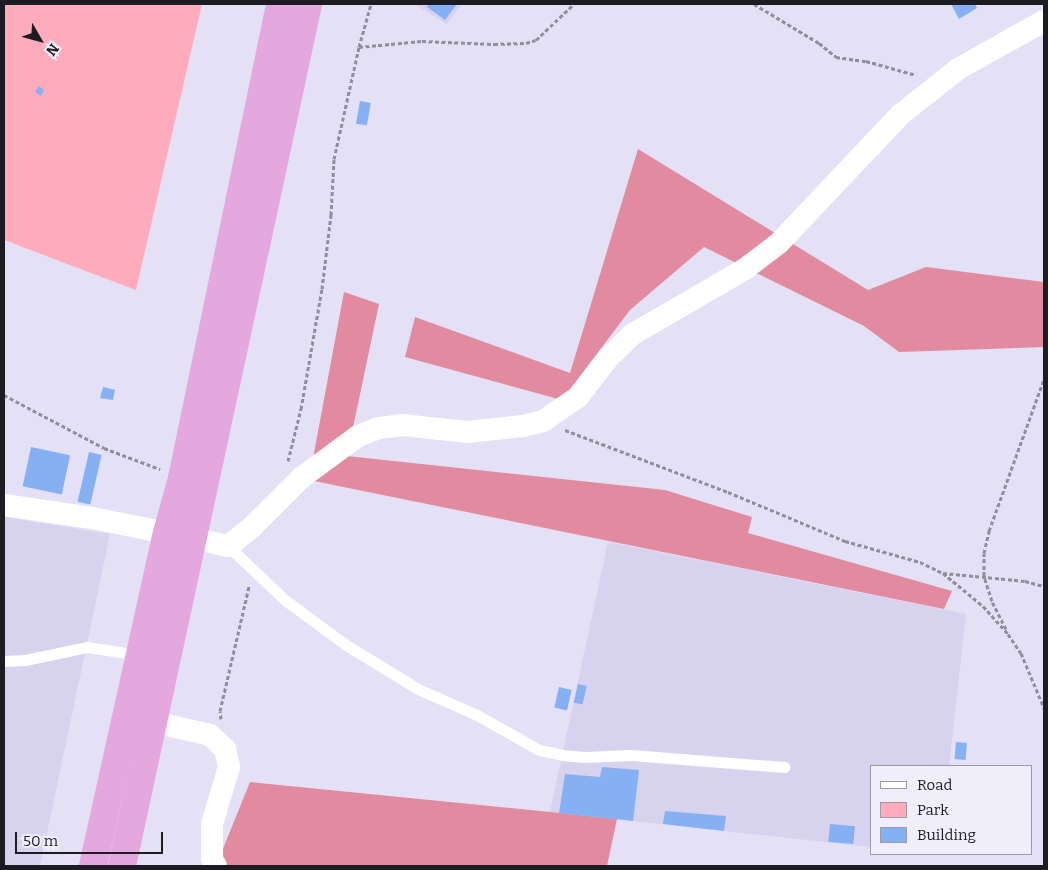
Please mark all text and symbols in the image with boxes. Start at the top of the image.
north arrow [15,15,65,65]
text: N [42,40,62,59]
legend [870,765,1033,855]
text: Road [917,776,952,794]
text: Park [917,801,949,819]
scale bar [18,822,165,854]
text: Building [917,826,976,844]
text: 50 m [23,832,58,850]

